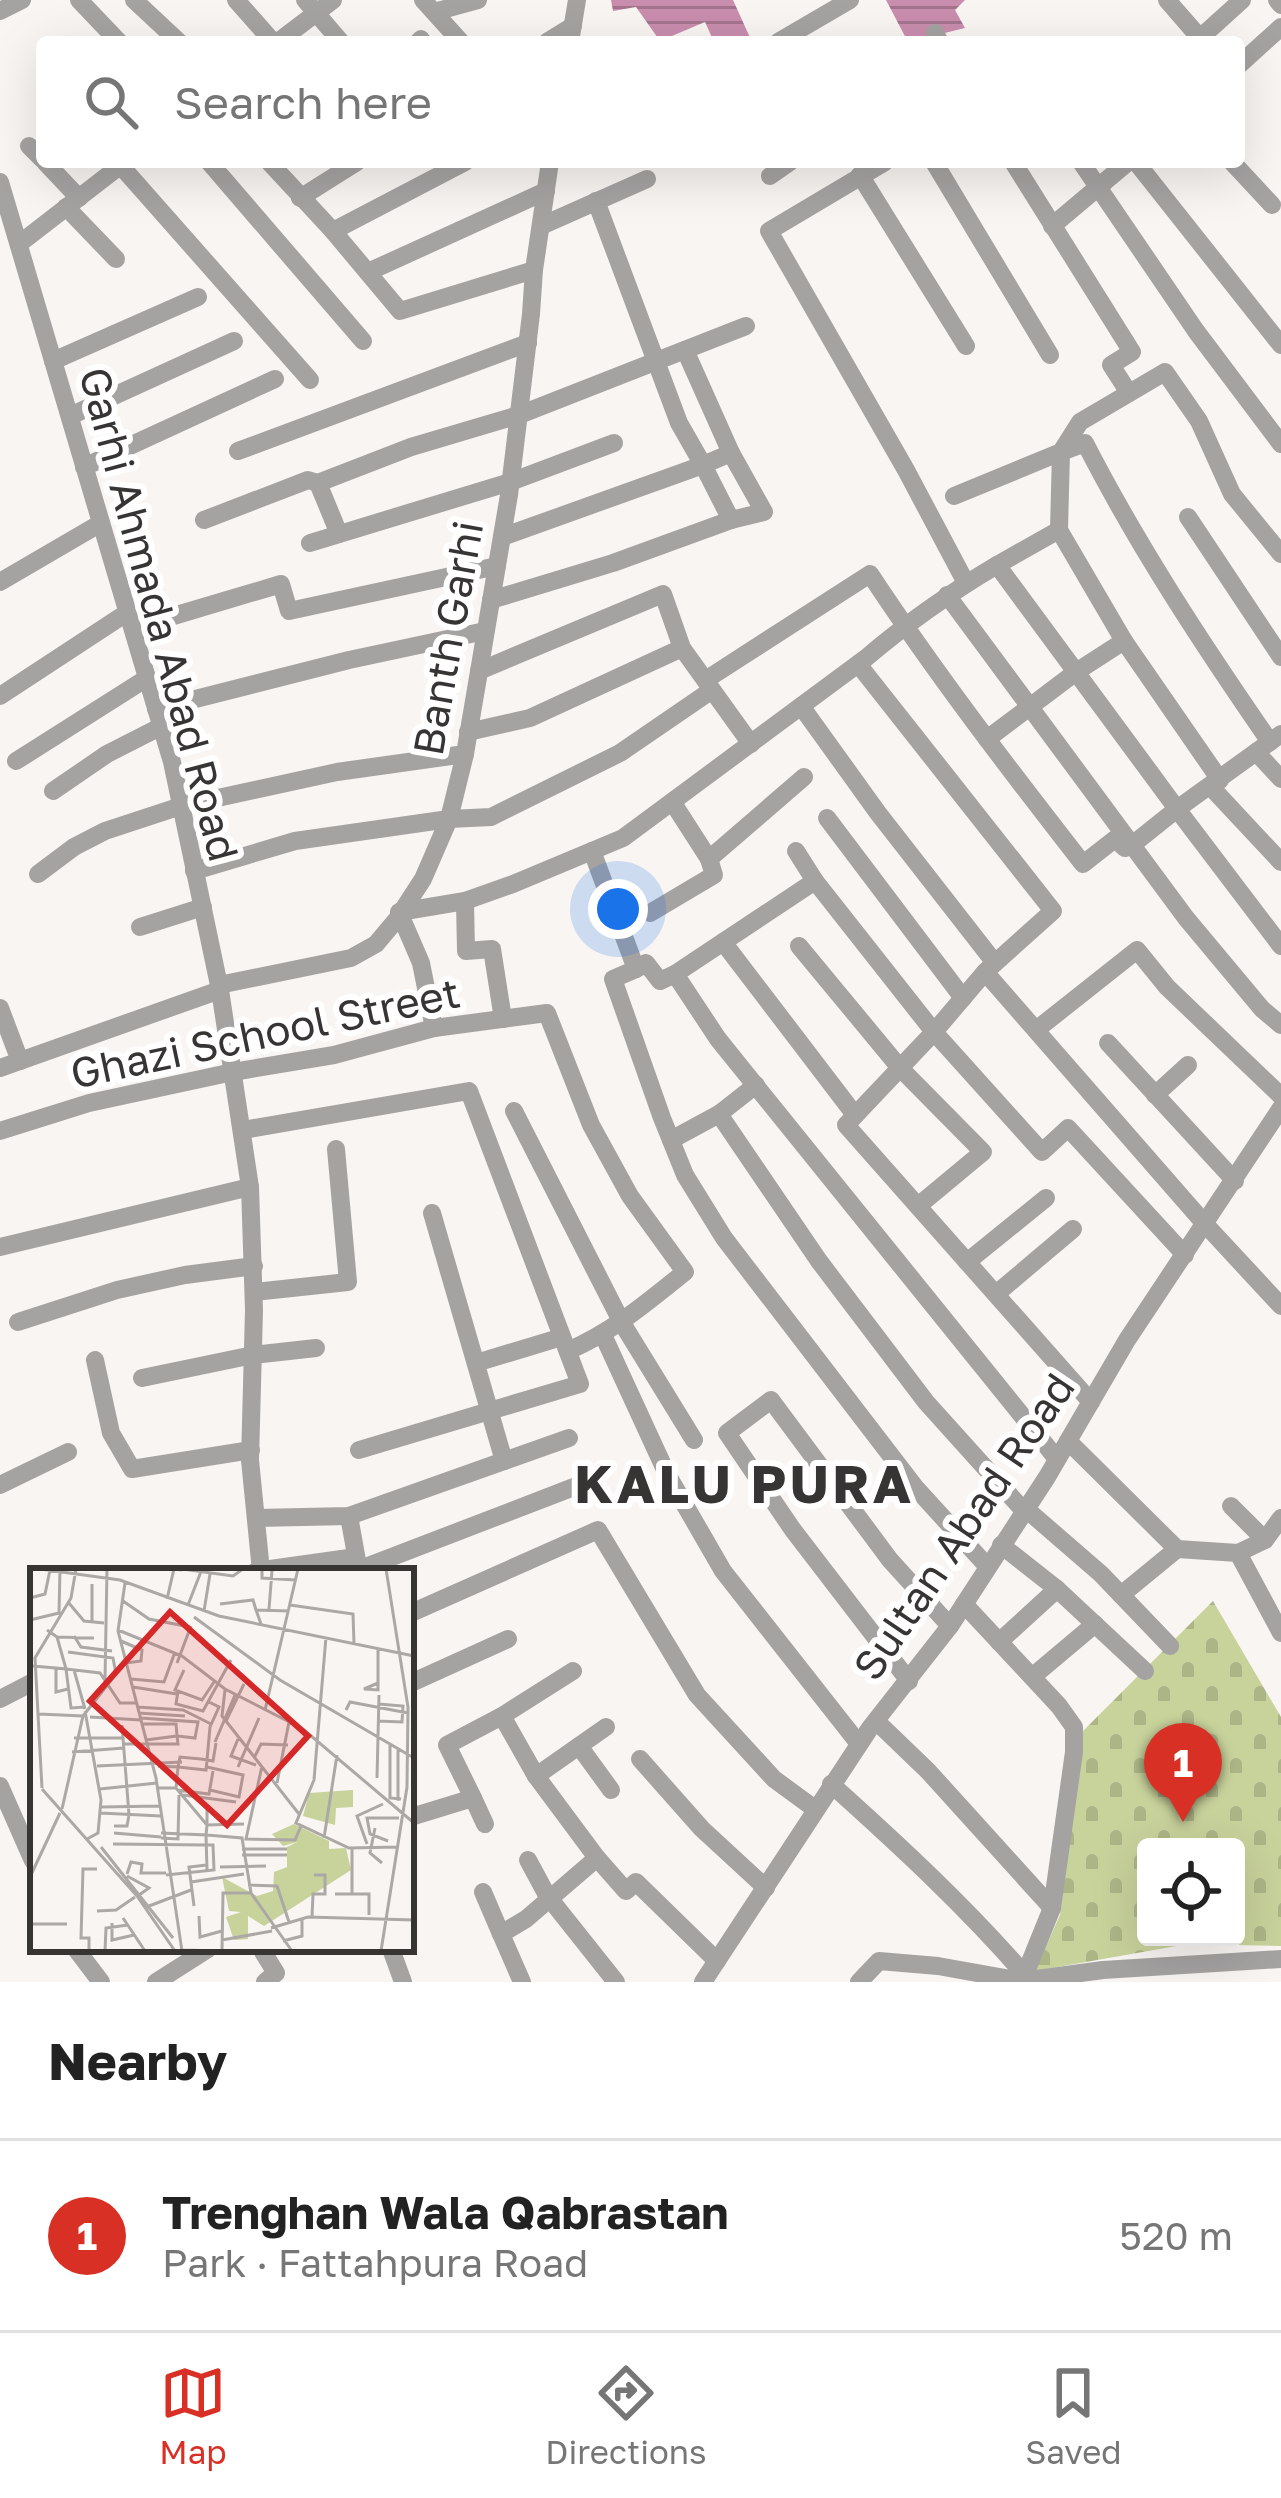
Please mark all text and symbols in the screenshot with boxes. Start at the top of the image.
search box [36,36,1245,168]
icon: search [78,69,144,135]
text: Search here [174,75,432,129]
street label: Garhi Ahmada Abad Road [70,362,250,866]
street label: Banth Garhi [402,517,492,759]
your location [588,879,648,939]
street label: Ghazi School Street [66,966,464,1098]
street label: Sultan Abad Road [842,1363,1084,1689]
district label: KALU PURA [574,1450,914,1515]
inset map [30,1568,414,1952]
pin: 1 [1144,1723,1222,1822]
map controls [1137,1838,1245,1946]
button: locate [1137,1838,1245,1946]
text: Nearby [48,2030,227,2091]
text: Trenghan Wala Qabrastan [162,2185,729,2239]
text: 1 [77,2212,97,2259]
text: 520 m [1119,2212,1233,2259]
text: Park · Fattahpura Road [162,2239,588,2286]
tab: Map [159,2360,227,2471]
tab: Directions [545,2360,707,2471]
tab: Saved [1025,2360,1122,2471]

